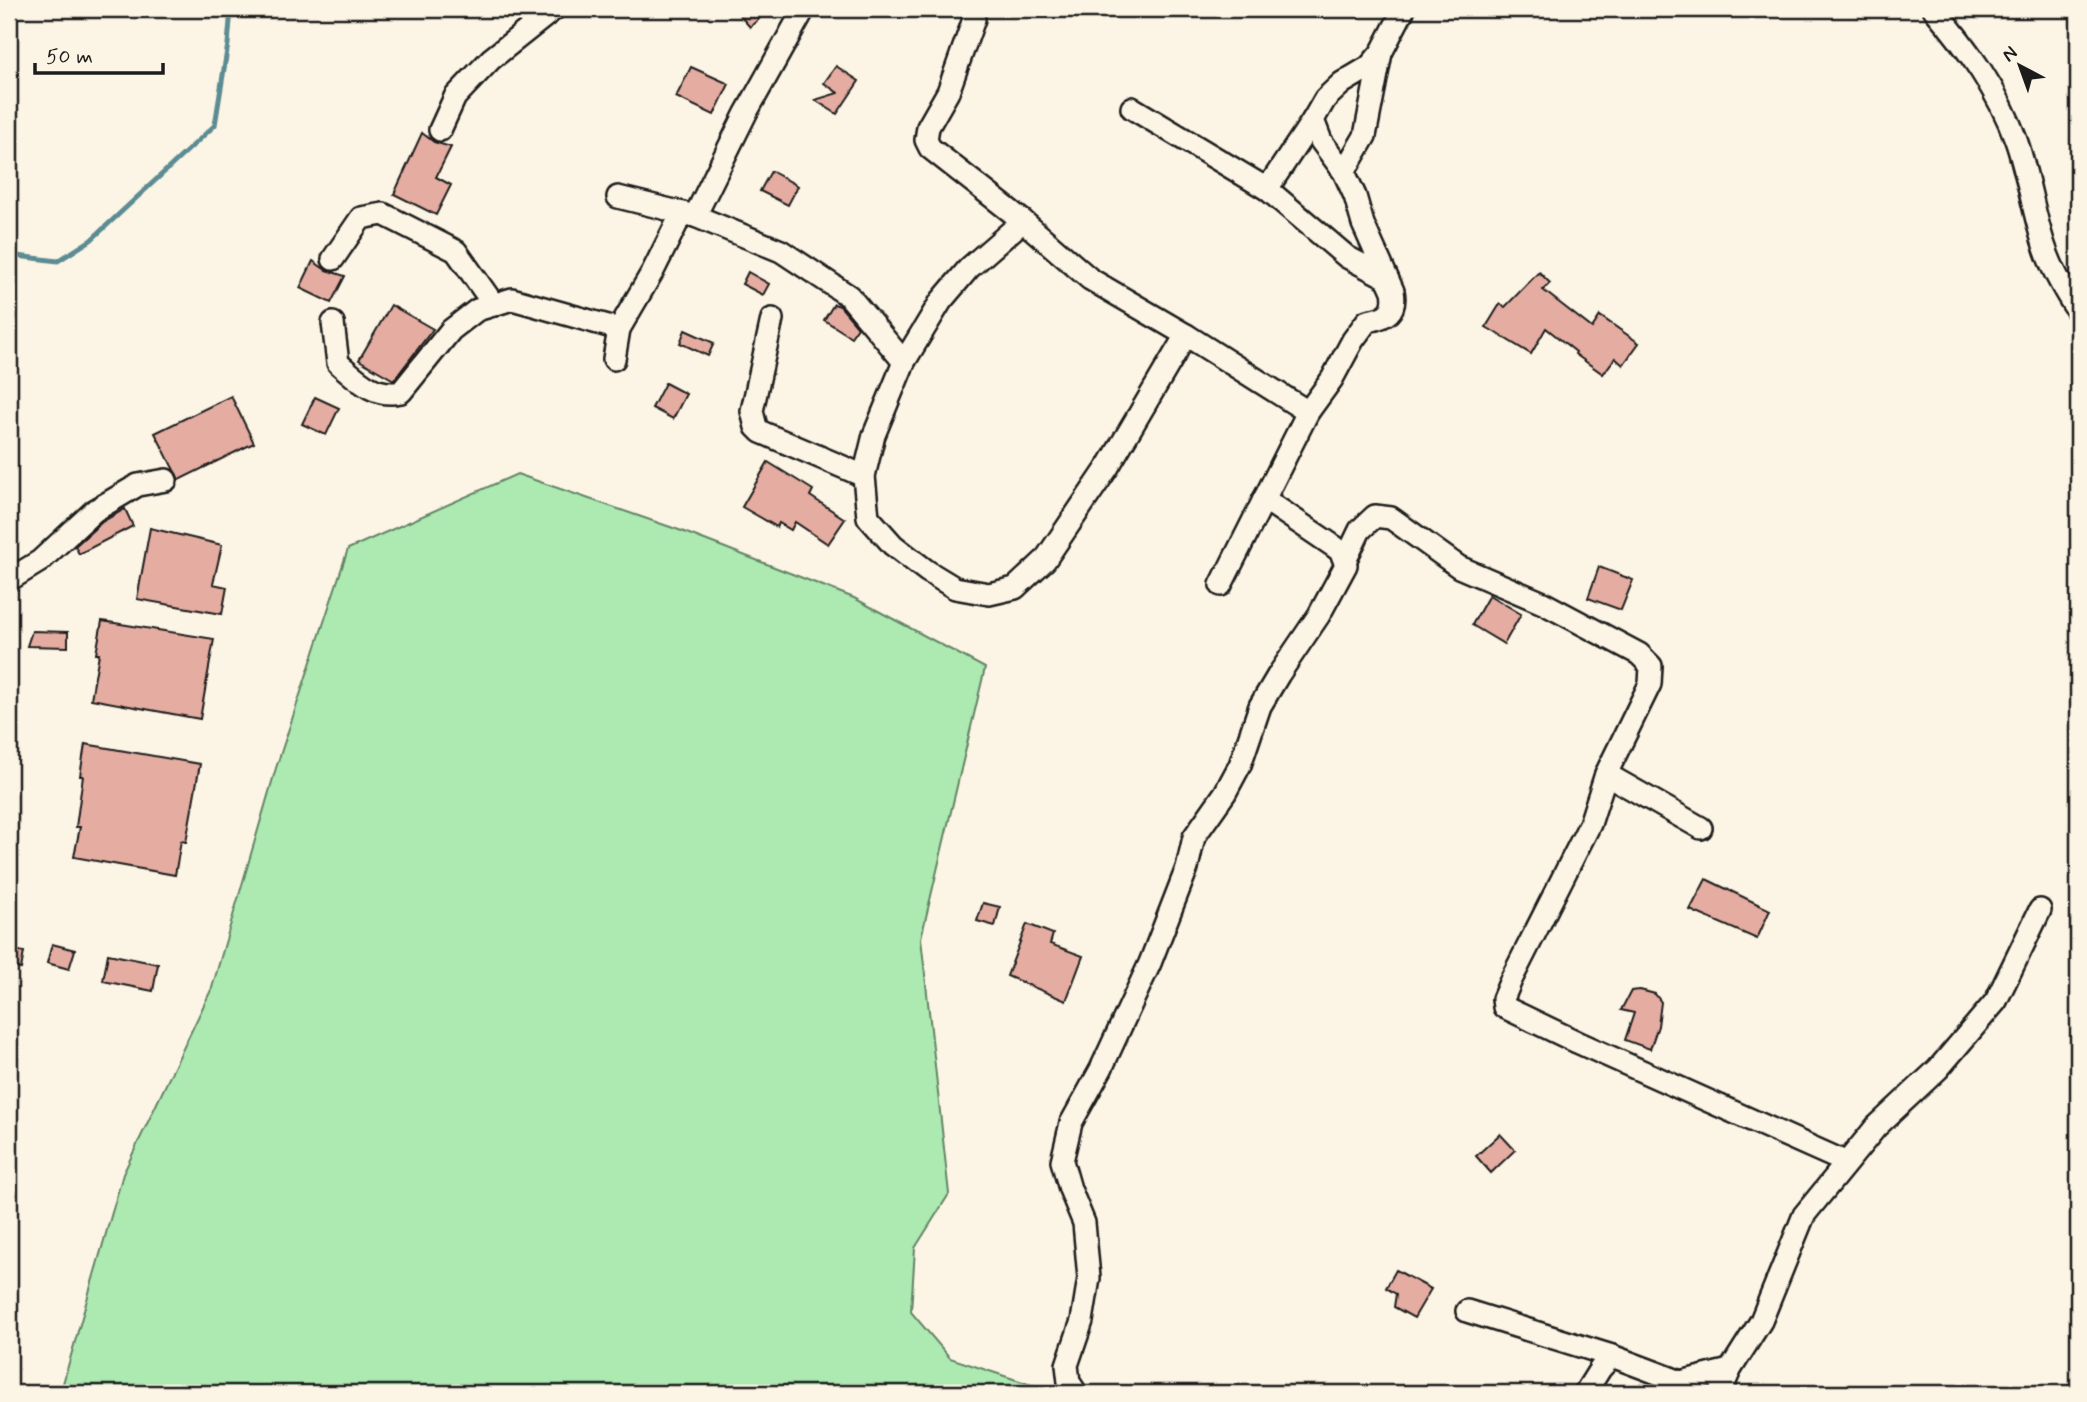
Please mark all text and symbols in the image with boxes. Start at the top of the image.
scale bar [35,32,163,76]
north arrow [1986,32,2056,102]
text: N [1997,41,2023,68]
text: 50 m [46,43,93,71]

